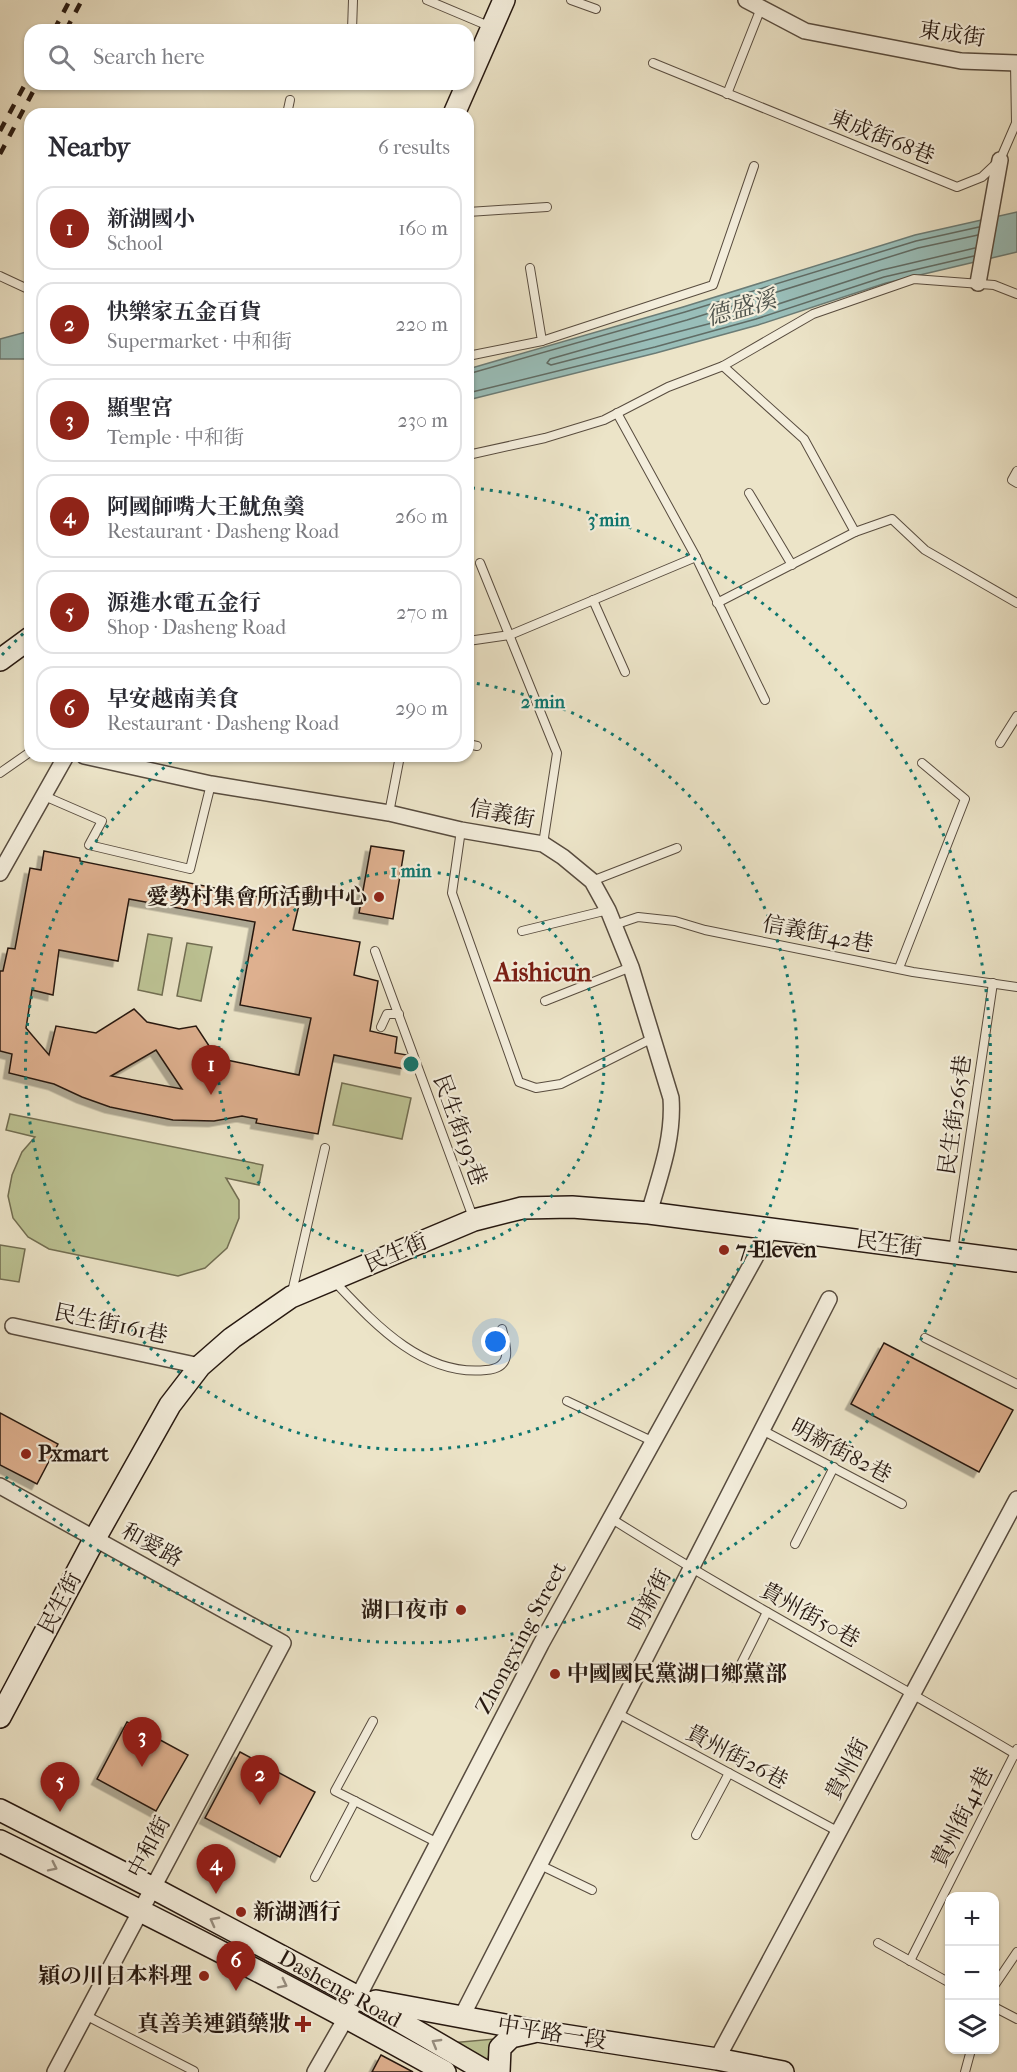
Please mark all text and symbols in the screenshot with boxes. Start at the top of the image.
street label: 東成街 [918,17,986,51]
search box [24,24,474,90]
icon: search [45,41,78,74]
text: Search here [93,44,205,70]
street label: 東成街68巷 [826,104,938,170]
text: Nearby [48,132,130,163]
text: 6 results [378,136,450,159]
text: 新湖國小 [107,206,195,232]
text: 1 [66,217,73,240]
text: 160 m [398,217,448,240]
text: School [107,232,163,255]
water label: 德盛溪 [703,284,782,331]
text: 快樂家五金百貨 [107,299,261,325]
text: 2 [64,313,75,336]
text: 220 m [395,313,448,336]
text: Supermarket · 中和街 [107,330,292,353]
text: 顯聖宮 [107,395,173,421]
text: 3 [65,409,74,432]
text: 230 m [398,409,448,432]
text: Temple · 中和街 [107,426,244,449]
text: 阿國師嘴大王魷魚羹 [107,494,305,520]
text: 4 [64,505,75,528]
text: 260 m [395,505,448,528]
text: 3 min [588,510,631,531]
text: Restaurant · Dasheng Road [107,520,339,543]
text: 源進水電五金行 [107,590,261,616]
text: 5 [65,601,74,624]
text: 270 m [396,601,448,624]
text: Shop · Dasheng Road [107,616,286,639]
text: 早安越南美食 [107,686,239,712]
text: 2 min [521,692,565,713]
text: 6 [64,697,75,720]
text: 290 m [395,697,448,720]
text: Restaurant · Dasheng Road [107,712,339,735]
street label: 信義街 [467,795,537,833]
text: 1 min [390,861,432,882]
place label: 愛勢村集會所活動中心 [147,884,367,910]
marker: 愛勢村集會所活動中心 [372,890,386,904]
street label: 信義街42巷 [760,911,876,957]
district label: Aishicun [492,957,593,988]
pin: 1 [192,1046,230,1095]
street label: 民生街265巷 [934,1053,976,1177]
centre of rings [401,1054,421,1074]
street label: 民生街193巷 [428,1071,492,1189]
street label: 民生街 [855,1227,923,1261]
street label: 民生街 [361,1228,431,1278]
place label: 7-Eleven [735,1237,817,1263]
marker: 7-Eleven [717,1243,731,1257]
street label: 民生街161巷 [52,1299,170,1349]
your location [481,1327,510,1356]
street label: 明新街82巷 [786,1414,896,1488]
place label: Pxmart [38,1441,110,1467]
marker: Pxmart [19,1447,33,1461]
street label: 和愛路 [117,1518,187,1572]
street label: Zhongxing Street [470,1558,572,1718]
street label: 明新街 [623,1565,677,1635]
street label: 民生街 [33,1568,87,1638]
street label: 貴州街50巷 [756,1577,864,1653]
place label: 湖口夜市 [361,1597,449,1623]
marker: 湖口夜市 [454,1603,468,1617]
place label: 中國國民黨湖口鄉黨部 [567,1661,787,1687]
marker: 中國國民黨湖口鄉黨部 [548,1667,562,1681]
pin: 3 [122,1718,162,1767]
street label: 貴州街26巷 [682,1719,792,1795]
street label: 貴州街 [820,1734,874,1804]
pin: 2 [240,1756,280,1805]
pin: 5 [40,1762,80,1812]
street label: 貴州街41巷 [926,1763,998,1871]
street label: 中和街 [122,1812,176,1882]
pin: 4 [196,1844,236,1894]
one-way arrow [46,1860,57,1871]
map controls [945,1892,999,2054]
button: + [945,1892,999,1946]
place label: 新湖酒行 [253,1899,341,1925]
marker: 新湖酒行 [234,1905,248,1919]
one-way arrow [209,1917,220,1928]
pin: 6 [216,1942,256,1991]
street label: Dasheng Road [274,1945,407,2034]
button: − [945,1946,999,2000]
place label: 穎の川日本料理 [38,1963,192,1989]
marker: 穎の川日本料理 [197,1969,211,1983]
one-way arrow [276,1976,287,1988]
button: layers [945,2000,999,2054]
place label: 真善美連鎖藥妝 [137,2011,291,2037]
street label: 中平路一段 [496,2012,608,2054]
marker: 真善美連鎖藥妝 [296,2017,310,2031]
one-way arrow [432,2039,442,2050]

